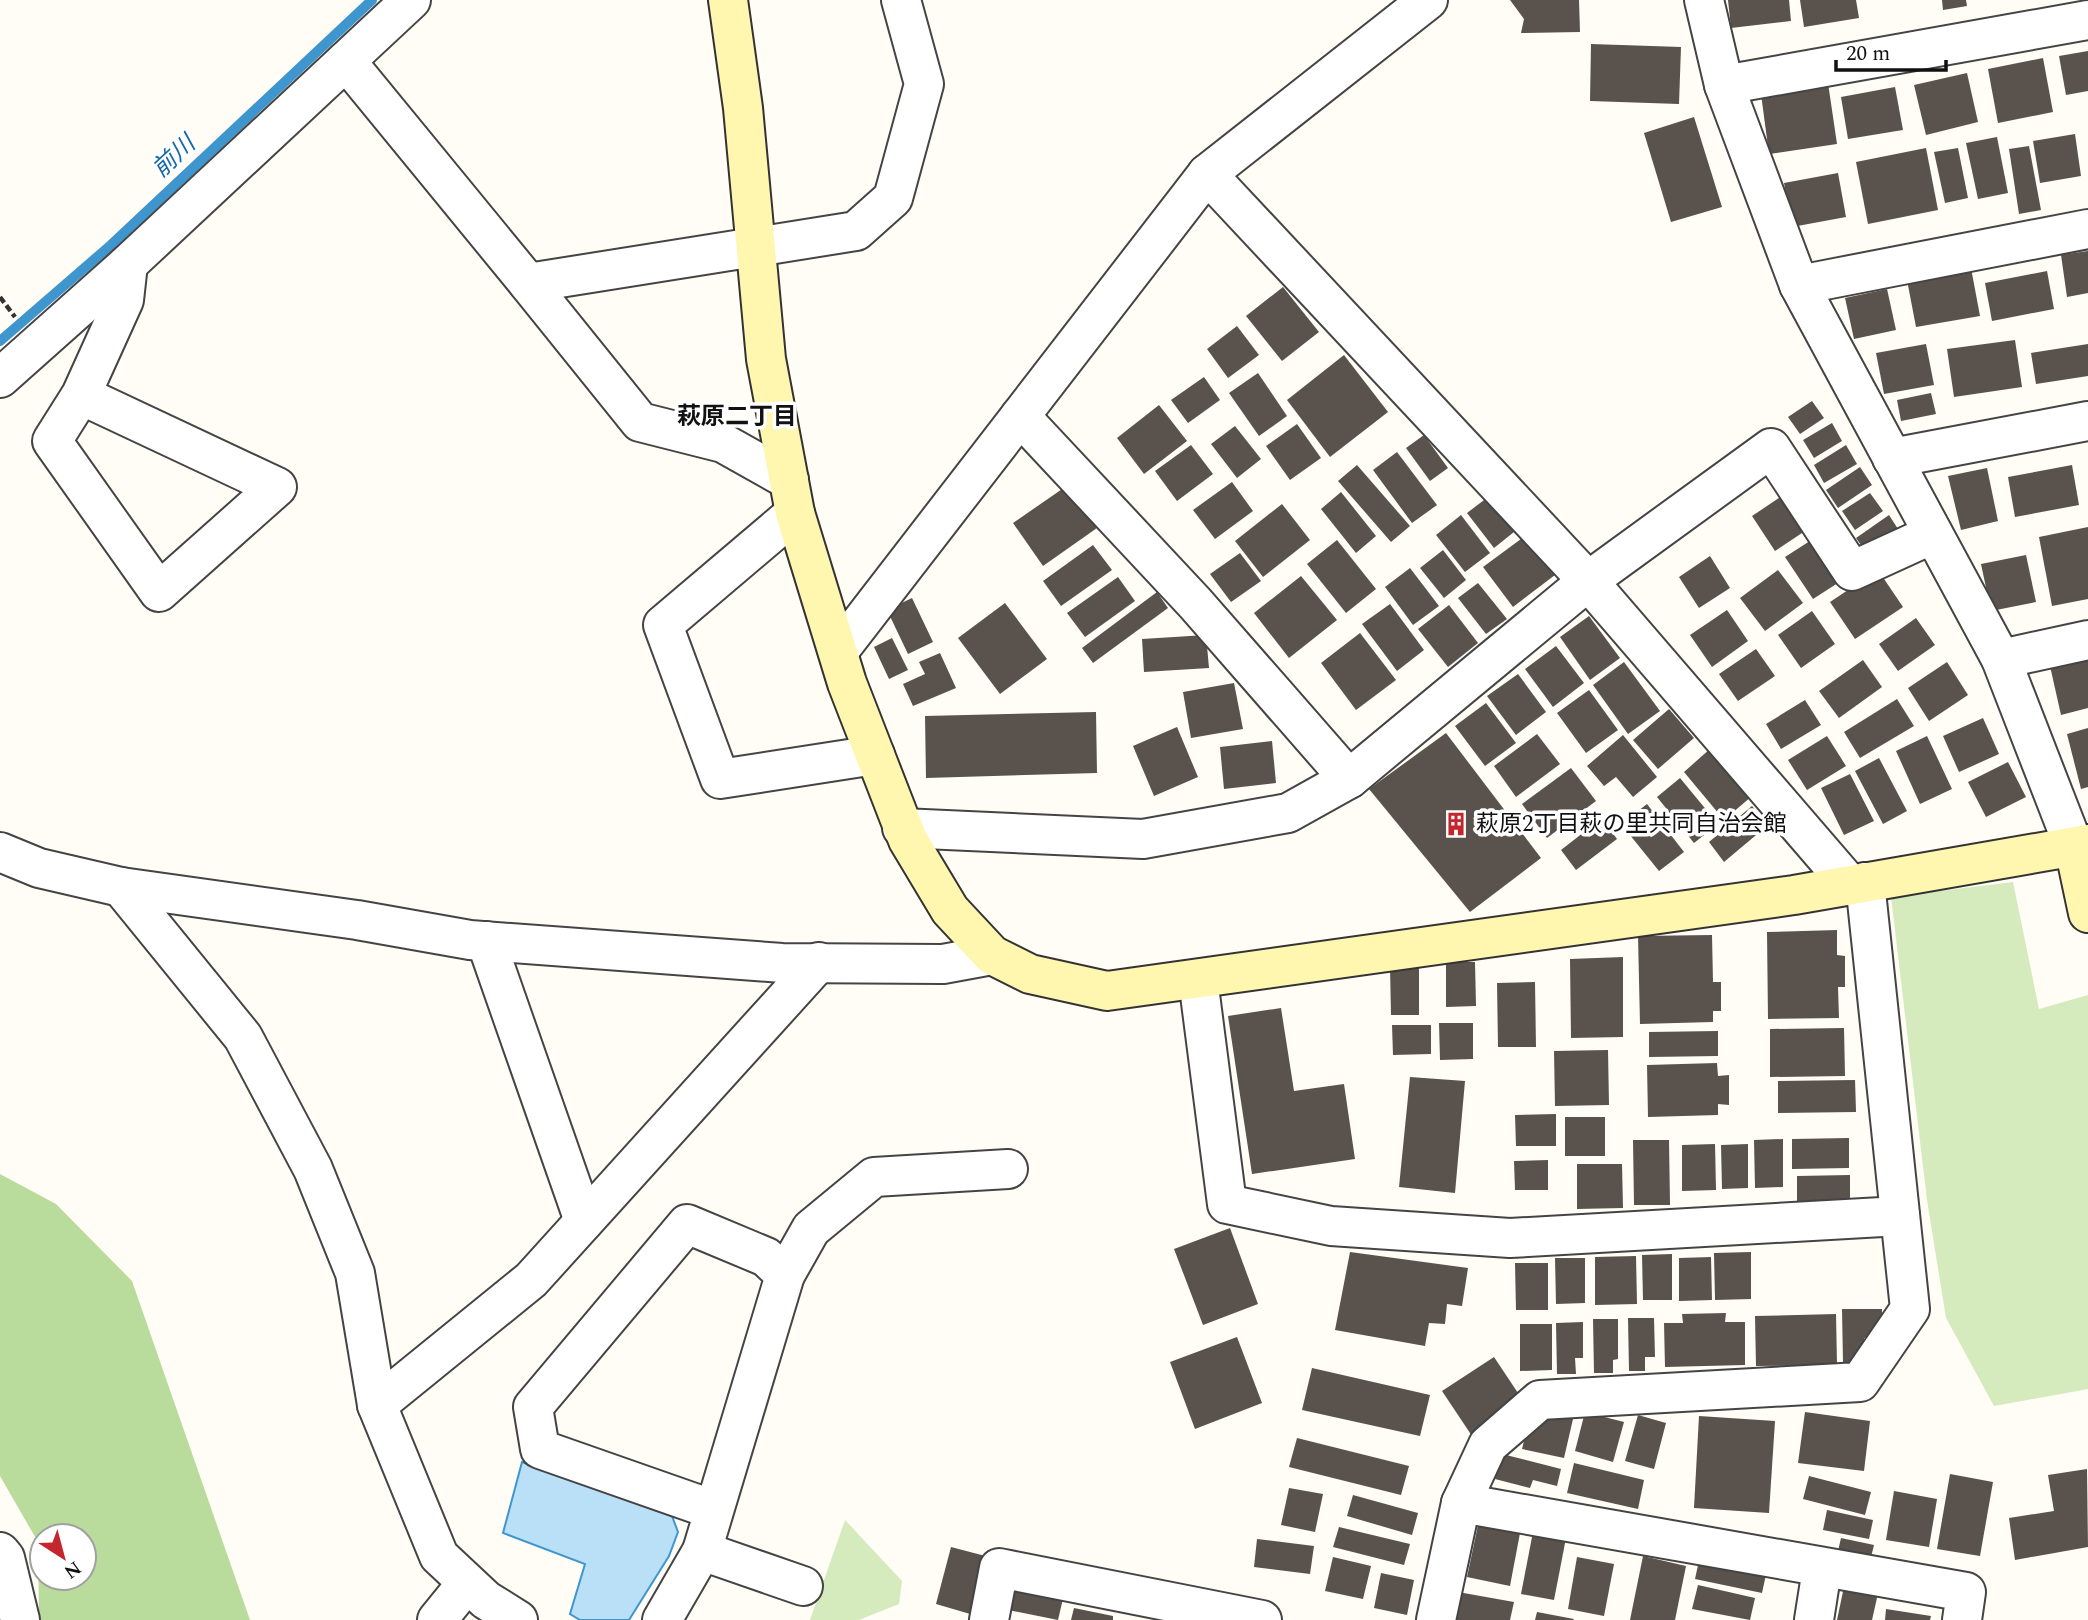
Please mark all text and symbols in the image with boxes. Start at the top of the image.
scale bar [1836,28,1946,72]
text: 20 m [1846,38,1890,70]
water label: 前川 [144,125,206,187]
district label: 萩原二丁目 [677,399,797,435]
place label: 萩原2丁目萩の里共同自治会館 [1476,807,1787,842]
building icon: 萩原2丁目萩の里共同自治会館 [1442,810,1470,838]
north arrow [28,1522,98,1592]
text: N [57,1553,87,1586]

